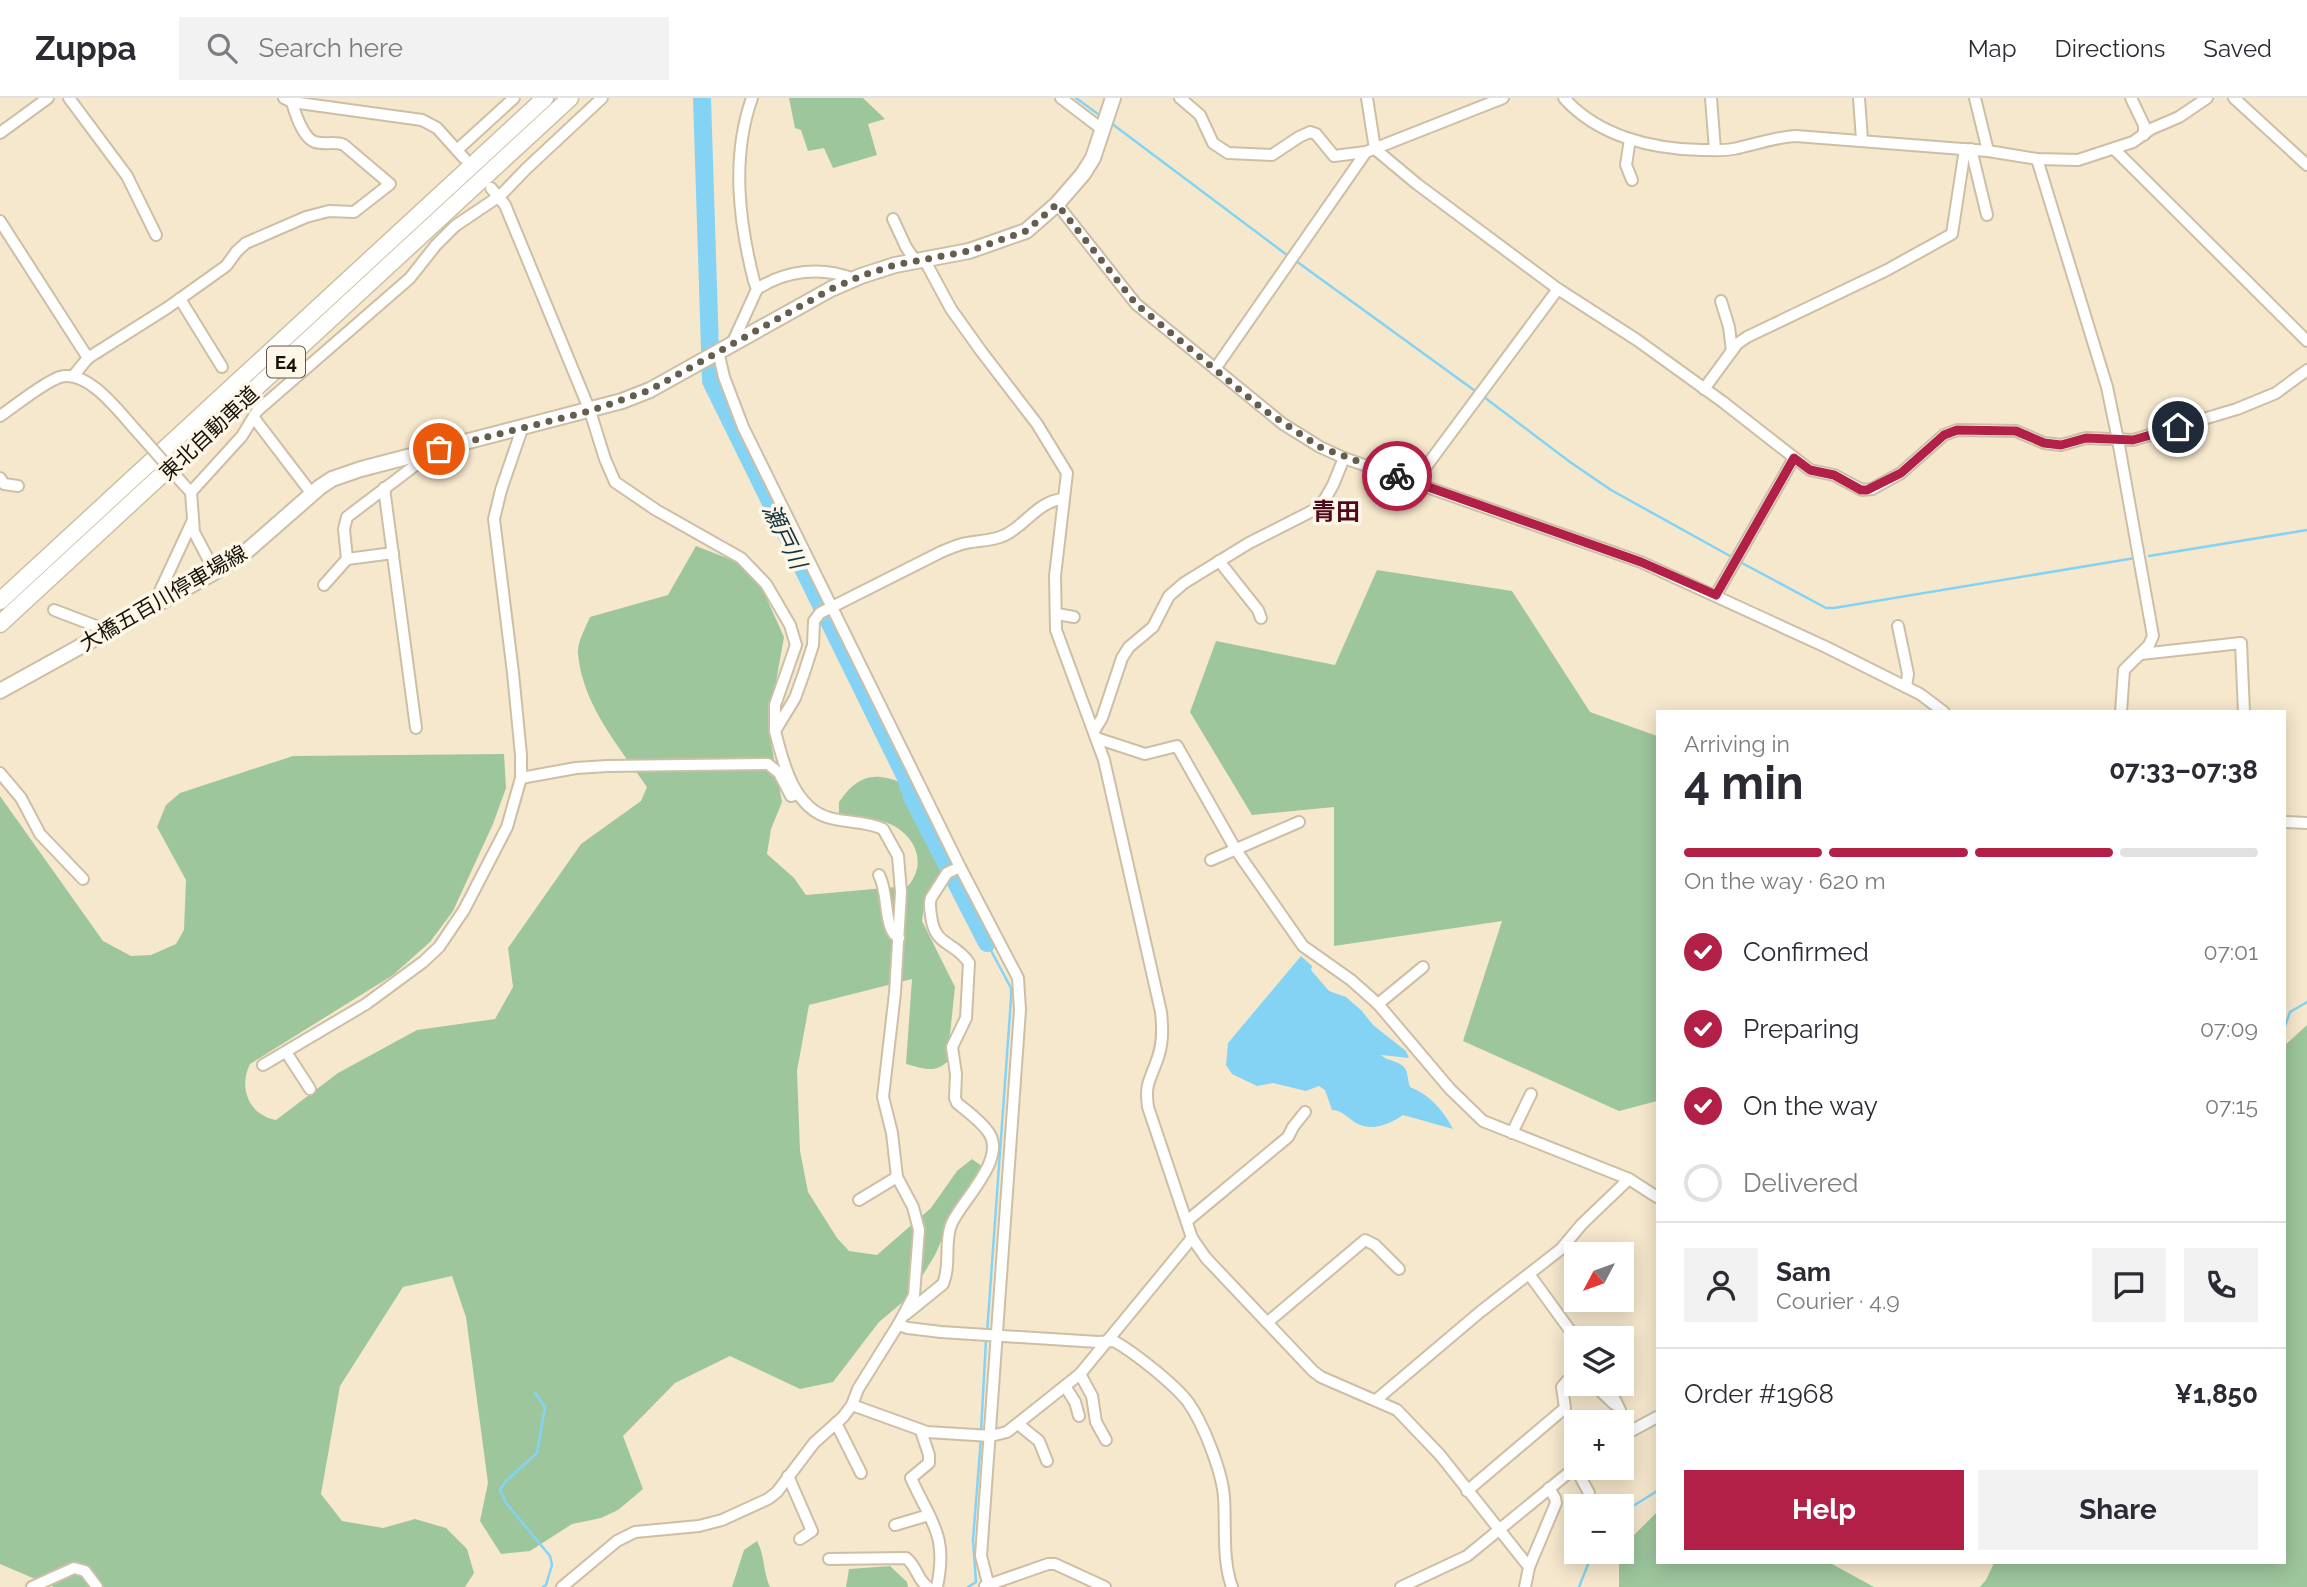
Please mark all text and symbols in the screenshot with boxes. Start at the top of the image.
search box [179,17,669,80]
text: Zuppa [35,29,137,68]
icon: search [203,29,241,67]
text: Search here [259,33,403,63]
text: Map [1968,34,2017,63]
text: Directions [2055,34,2165,63]
text: Saved [2203,34,2272,63]
road number: E4 [267,346,305,378]
street label: 東北自動車道 [154,381,264,485]
pin [2148,397,2208,457]
icon: home [2159,408,2197,446]
pin [409,419,469,479]
icon: bag [420,430,458,468]
courier [1362,441,1432,511]
icon: bike [1378,457,1416,495]
district label: 青田 [1312,497,1360,526]
water label: 瀬戸川 [758,499,814,576]
street label: 大橋五百川停車場線 [75,540,251,656]
text: Arriving in [1684,730,1790,757]
text: 07:33–07:38 [2109,755,2258,785]
text: 4 min [1684,756,1804,810]
text: On the way · 620 m [1684,867,1886,894]
icon: check [1684,933,1722,971]
text: Confirmed [1743,937,1869,967]
text: 07:01 [2204,938,2258,965]
icon: check [1684,1010,1722,1048]
text: Preparing [1743,1014,1859,1044]
text: 07:09 [2200,1015,2258,1042]
icon: check [1684,1087,1722,1125]
text: On the way [1743,1091,1878,1121]
text: 07:15 [2205,1092,2258,1119]
text: Delivered [1743,1168,1858,1198]
north arrow [1564,1242,1634,1312]
map controls [1564,1242,1634,1564]
button: person [1684,1248,1758,1322]
button: chat [2092,1248,2166,1322]
button: phone [2184,1248,2258,1322]
text: Sam [1776,1257,1831,1287]
text: Courier · 4.9 [1776,1287,1900,1314]
button: layers [1564,1326,1634,1396]
text: Order #1968 [1684,1379,1834,1409]
text: ¥1,850 [2175,1379,2258,1409]
button: + [1564,1410,1634,1480]
button: Help [1684,1470,1964,1550]
button: Share [1978,1470,2258,1550]
button: − [1564,1494,1634,1564]

